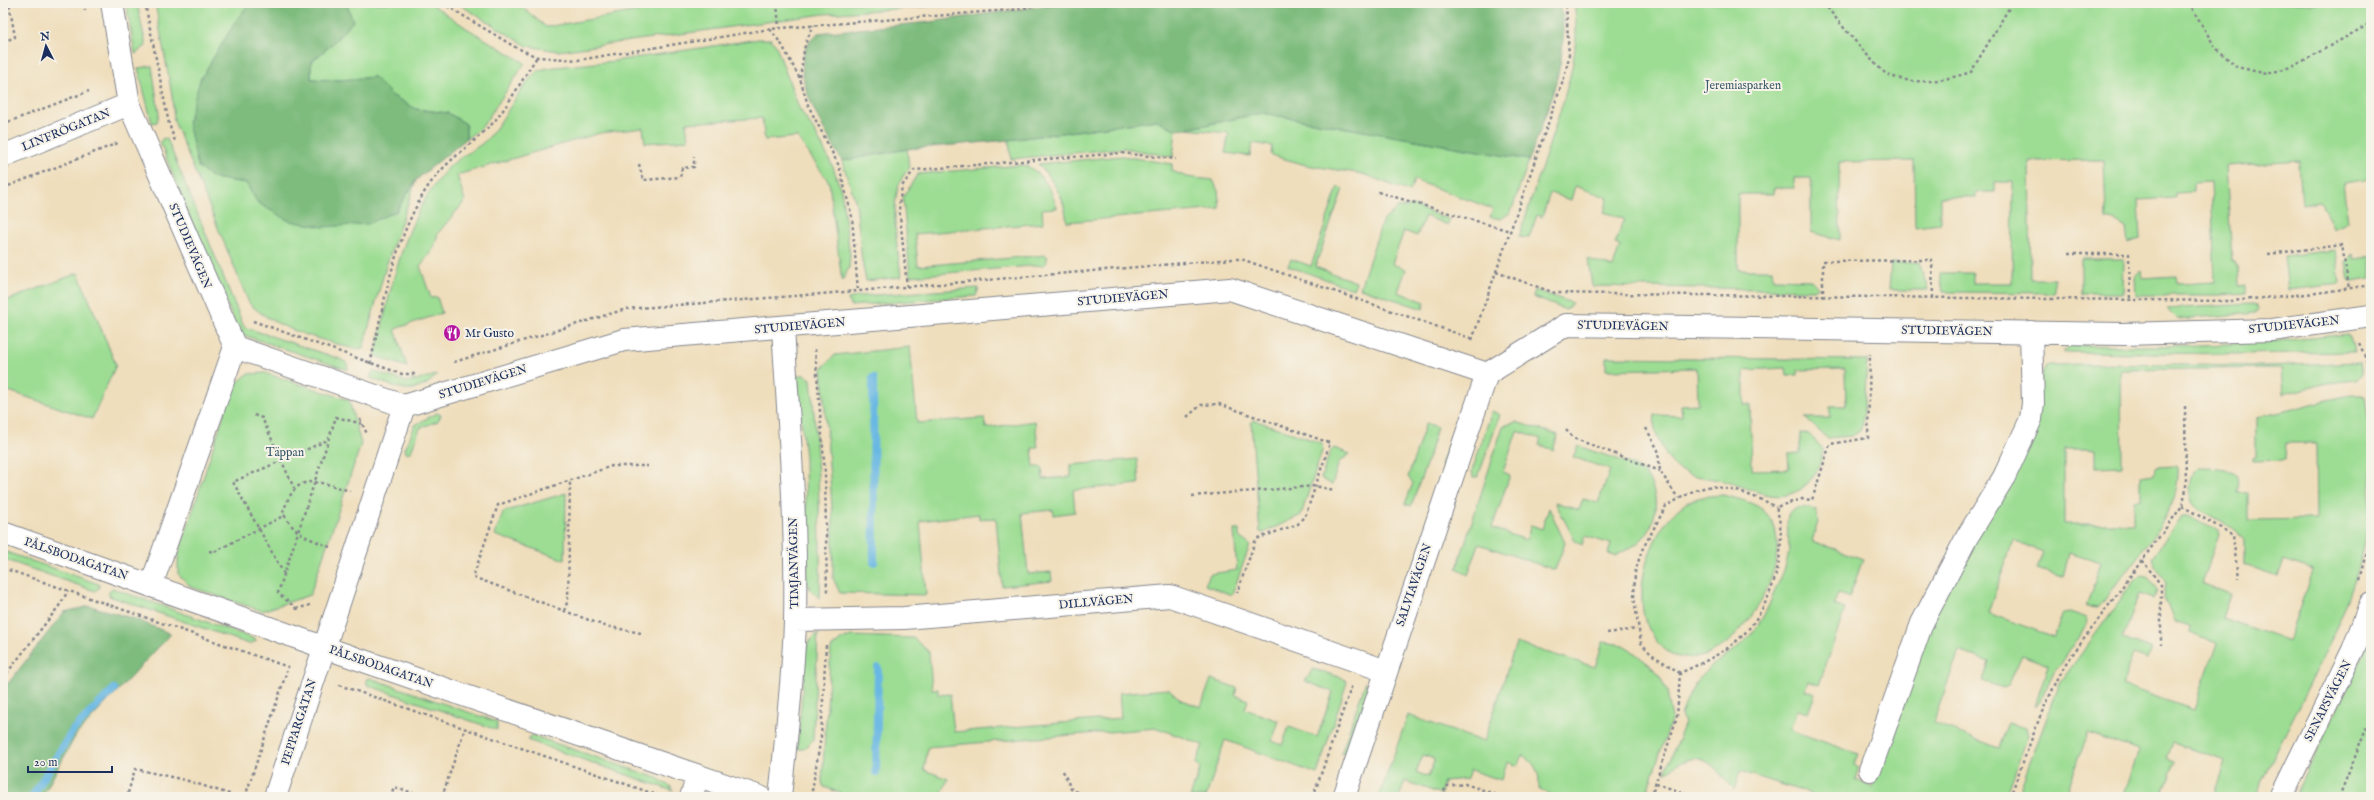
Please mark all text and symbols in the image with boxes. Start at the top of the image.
north arrow [26,26,66,66]
text: N [39,30,51,45]
park label: Jeremiasparken [1703,78,1782,94]
street label: LINFRÖGATAN [19,104,113,155]
street label: STUDIEVÄGEN [165,201,216,292]
street label: STUDIEVÄGEN [1077,285,1170,309]
street label: STUDIEVÄGEN [2248,312,2341,337]
street label: STUDIEVÄGEN [754,313,847,337]
street label: STUDIEVÄGEN [1577,317,1669,334]
street label: STUDIEVÄGEN [1901,322,1993,339]
restaurant icon: Mr Gusto [442,323,462,343]
place label: Mr Gusto [465,326,514,341]
street label: STUDIEVÄGEN [437,360,530,403]
park label: Täppan [266,445,305,461]
street label: TIMJANVÄGEN [785,516,803,609]
street label: PÅLSBODAGATAN [22,533,131,584]
street label: SALVIAVÄGEN [1392,541,1435,628]
street label: DILLVÄGEN [1058,590,1135,613]
street label: PÅLSBODAGATAN [327,641,436,692]
street label: SENAPSVÄGEN [2300,657,2355,744]
street label: PEPPARGATAN [278,676,320,767]
scale bar [28,748,112,774]
text: 20 m [34,755,57,770]

